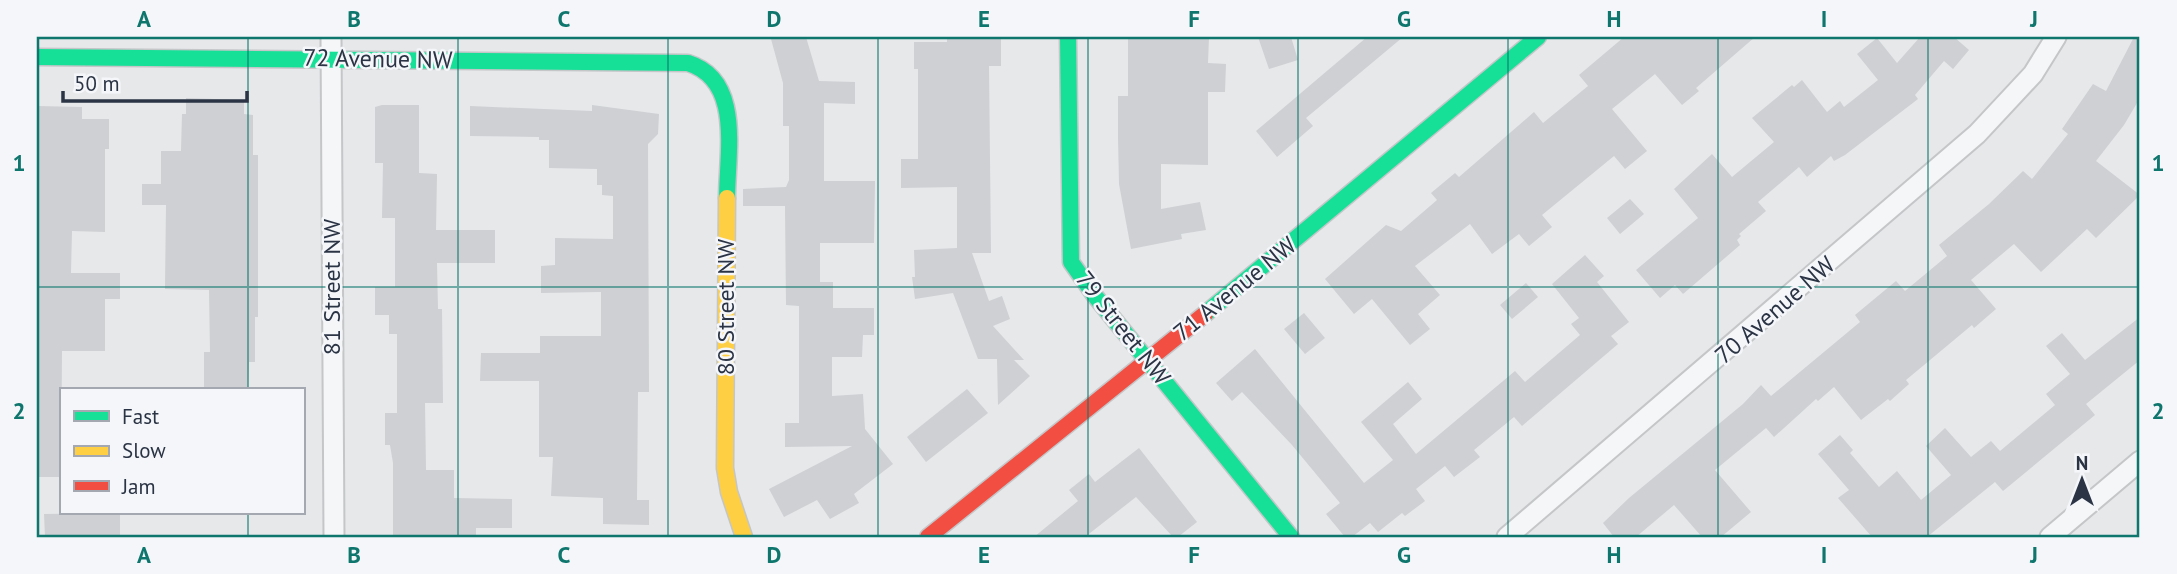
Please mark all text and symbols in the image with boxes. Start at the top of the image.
text: A [137,4,151,33]
text: B [347,4,361,33]
text: C [558,4,571,33]
text: D [767,4,781,33]
text: E [978,4,990,33]
text: F [1188,4,1200,33]
text: G [1397,4,1411,33]
text: H [1607,4,1621,33]
text: I [1821,4,1827,33]
text: J [2029,4,2038,33]
street label: 72 Avenue NW [303,42,453,75]
scale bar [63,60,247,104]
text: 50 m [74,70,120,97]
text: 1 [12,148,26,177]
text: 1 [2151,148,2165,177]
street label: 81 Street NW [316,219,347,355]
street label: 71 Avenue NW [1167,230,1303,348]
street label: 80 Street NW [710,239,741,375]
street label: 70 Avenue NW [1708,249,1841,370]
street label: 79 Street NW [1069,264,1178,391]
legend [60,388,304,514]
text: 2 [12,396,26,425]
text: 2 [2151,396,2165,425]
text: Fast [122,403,159,430]
text: Slow [122,437,166,464]
north arrow [2048,444,2118,514]
text: N [2076,451,2088,475]
text: Jam [121,473,156,500]
text: A [137,540,151,569]
text: B [347,540,361,569]
text: C [558,540,571,569]
text: D [767,540,781,569]
text: E [978,540,990,569]
text: F [1188,540,1200,569]
text: G [1397,540,1411,569]
text: H [1607,540,1621,569]
text: I [1821,540,1827,569]
text: J [2029,540,2038,569]

